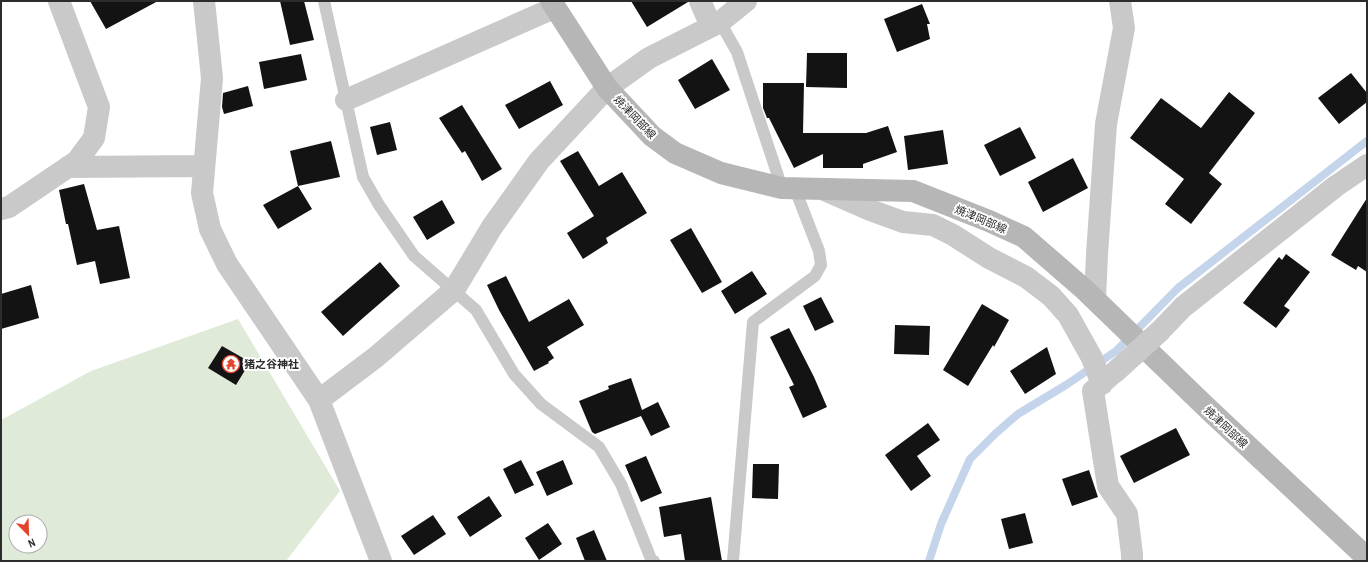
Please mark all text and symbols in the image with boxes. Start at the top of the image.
street label: 焼津岡部線 [611,92,659,142]
street label: 焼津岡部線 [953,202,1009,236]
temple icon: 猪之谷神社 [221,354,241,374]
place label: 猪之谷神社 [244,357,299,371]
street label: 焼津岡部線 [1201,403,1251,451]
north arrow [8,514,48,554]
text: N [26,535,38,551]

